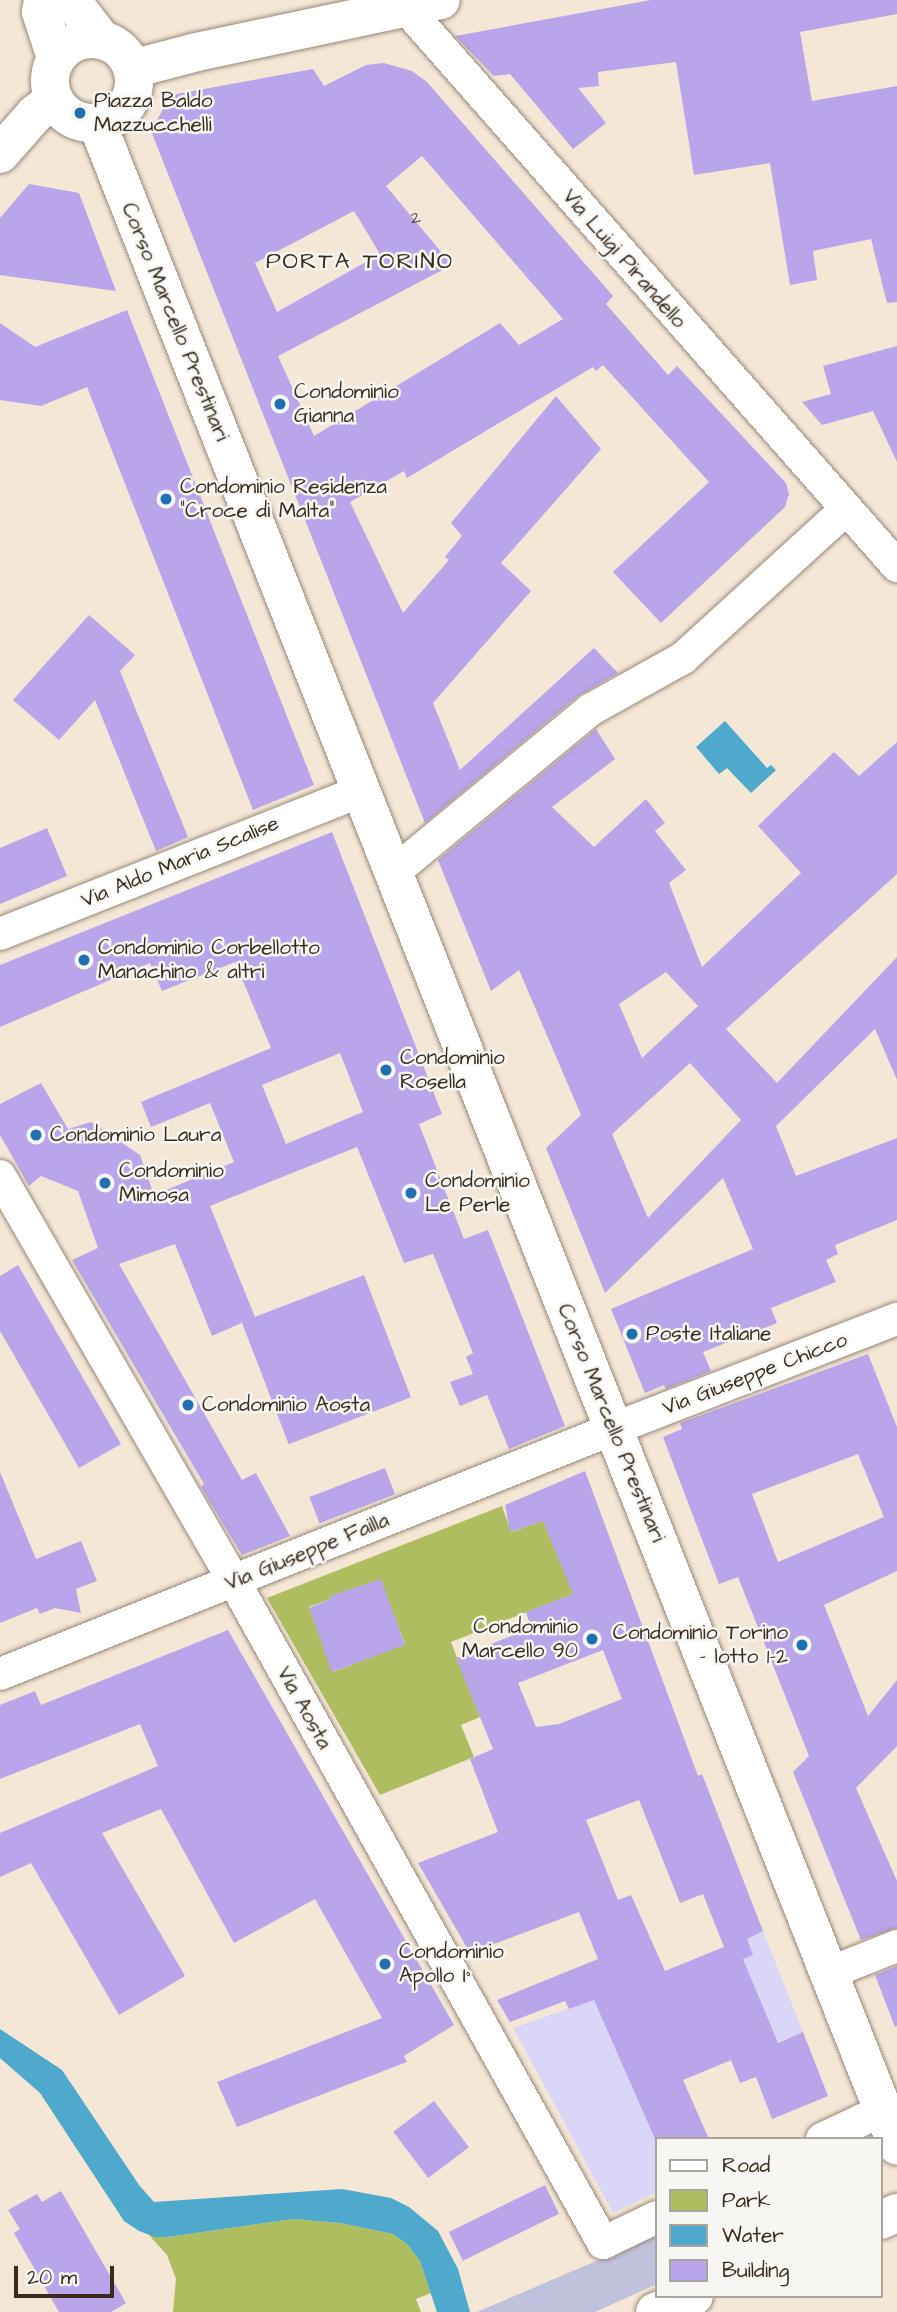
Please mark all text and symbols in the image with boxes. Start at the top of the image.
place label: Piazza Baldo Mazzucchelli [94,88,213,138]
marker: Piazza Baldo Mazzucchelli [72,105,88,121]
street label: Via Luigi Pirandello [557,184,691,334]
street label: Corso Marcello Prestinari [116,199,234,445]
house number: 2 [411,207,421,229]
district label: PORTA TORINO [267,247,453,275]
place label: Condominio Gianna [294,379,399,429]
marker: Condominio Gianna [272,396,288,412]
place label: Condominio Residenza "Croce di Malta" [180,474,387,524]
marker: Condominio Residenza "Croce di Malta" [158,491,174,507]
street label: Via Aldo Maria Scalise [77,811,283,913]
place label: Condominio Corbellotto Manachino & altri [98,935,320,985]
marker: Condominio Corbellotto Manachino & altri [76,952,92,968]
place label: Condominio Rosella [400,1045,505,1095]
marker: Condominio Rosella [378,1062,394,1078]
place label: Condominio Laura [50,1122,221,1148]
marker: Condominio Laura [28,1127,44,1143]
place label: Condominio Mimosa [119,1158,224,1208]
place label: Condominio Le Perle [425,1168,530,1218]
marker: Condominio Mimosa [97,1175,113,1191]
marker: Condominio Le Perle [403,1185,419,1201]
street label: Corso Marcello Prestinari [552,1300,670,1546]
place label: Poste Italiane [646,1321,771,1347]
marker: Poste Italiane [624,1326,640,1342]
street label: Via Giuseppe Chicco [659,1327,851,1421]
place label: Condominio Aosta [202,1392,370,1418]
marker: Condominio Aosta [180,1397,196,1413]
street label: Via Giuseppe Failla [221,1508,393,1596]
place label: Condominio Marcello 90 [462,1614,578,1664]
place label: Condominio Torino - lotto 1-2 [613,1620,788,1670]
marker: Condominio Marcello 90 [584,1631,600,1647]
marker: Condominio Torino - lotto 1-2 [794,1637,810,1653]
street label: Via Aosta [271,1662,337,1754]
place label: Condominio Apollo I° [399,1939,504,1989]
marker: Condominio Apollo I° [377,1956,393,1972]
legend [656,2137,883,2298]
text: Road [722,2151,770,2180]
text: Park [722,2186,771,2215]
text: Water [722,2221,784,2250]
scale bar [18,2252,117,2296]
text: Building [722,2256,789,2285]
text: 20 m [27,2263,77,2292]

